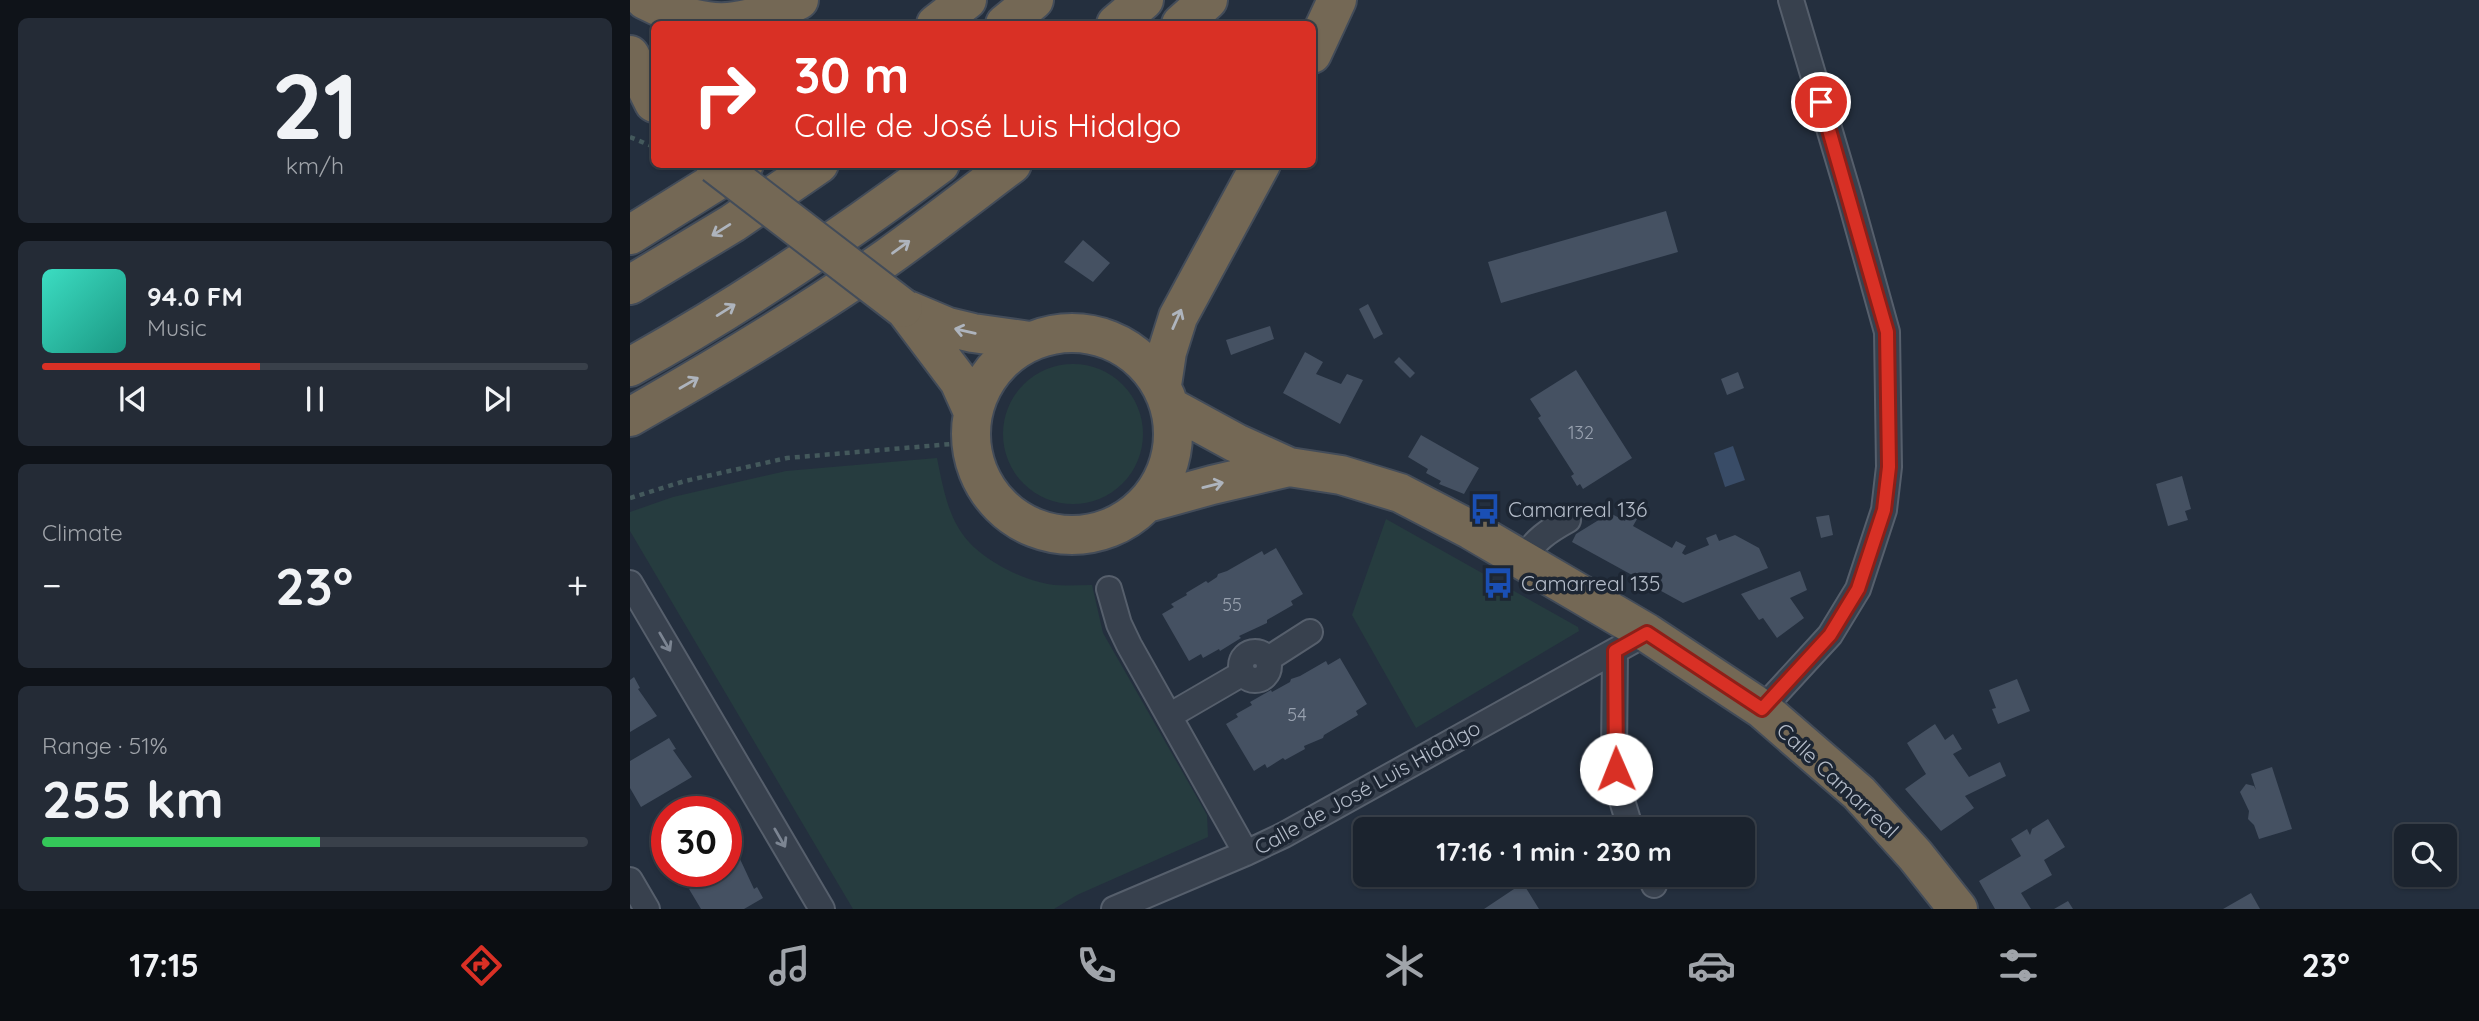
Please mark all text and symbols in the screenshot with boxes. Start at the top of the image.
text: 30 m [794,44,909,105]
text: 21 [271,48,359,162]
icon: right [679,49,770,140]
pin [1791,72,1851,132]
icon: arrive [1802,83,1840,121]
text: Calle de José Luis Hidalgo [794,105,1181,145]
text: km/h [286,151,344,180]
one-way arrow [712,223,732,237]
one-way arrow [891,240,910,254]
text: 94.0 FM [147,280,243,313]
one-way arrow [716,303,736,317]
one-way arrow [1172,309,1185,330]
text: Music [147,313,207,342]
one-way arrow [954,324,977,337]
one-way arrow [679,376,699,390]
icon: previous [114,380,152,418]
icon: pause [296,380,334,418]
icon: next [478,380,516,418]
house number: 132 [1568,421,1594,444]
one-way arrow [1201,478,1224,491]
bus stop icon: Camarreal 136 [1468,492,1502,526]
place label: Camarreal 136 [1508,496,1647,522]
text: Climate [42,518,123,547]
text: 23° [275,553,353,618]
text: − [42,561,62,609]
text: + [567,561,588,609]
bus stop icon: Camarreal 135 [1481,566,1515,600]
place label: Camarreal 135 [1521,570,1660,596]
house number: 55 [1222,593,1242,616]
one-way arrow [658,632,672,652]
house number: 54 [1287,703,1307,726]
street label: Calle de José Luis Hidalgo [1250,714,1484,860]
street label: Calle Camarreal [1772,717,1904,843]
text: Range · 51% [42,731,168,760]
position arrow [1579,732,1653,806]
text: 255 km [42,766,224,831]
speed limit sign: 30 [651,796,742,887]
map controls [2394,824,2457,887]
button: search [2394,824,2457,887]
one-way arrow [774,827,787,848]
text: 17:16 · 1 min · 230 m [1436,835,1672,868]
icon: directions [457,941,506,990]
icon: music [765,941,814,990]
icon: phone [1072,941,1121,990]
icon: climate [1380,941,1429,990]
icon: car [1687,941,1736,990]
icon: filters [1994,941,2043,990]
text: 17:15 [129,945,199,985]
text: 23° [2302,945,2350,985]

